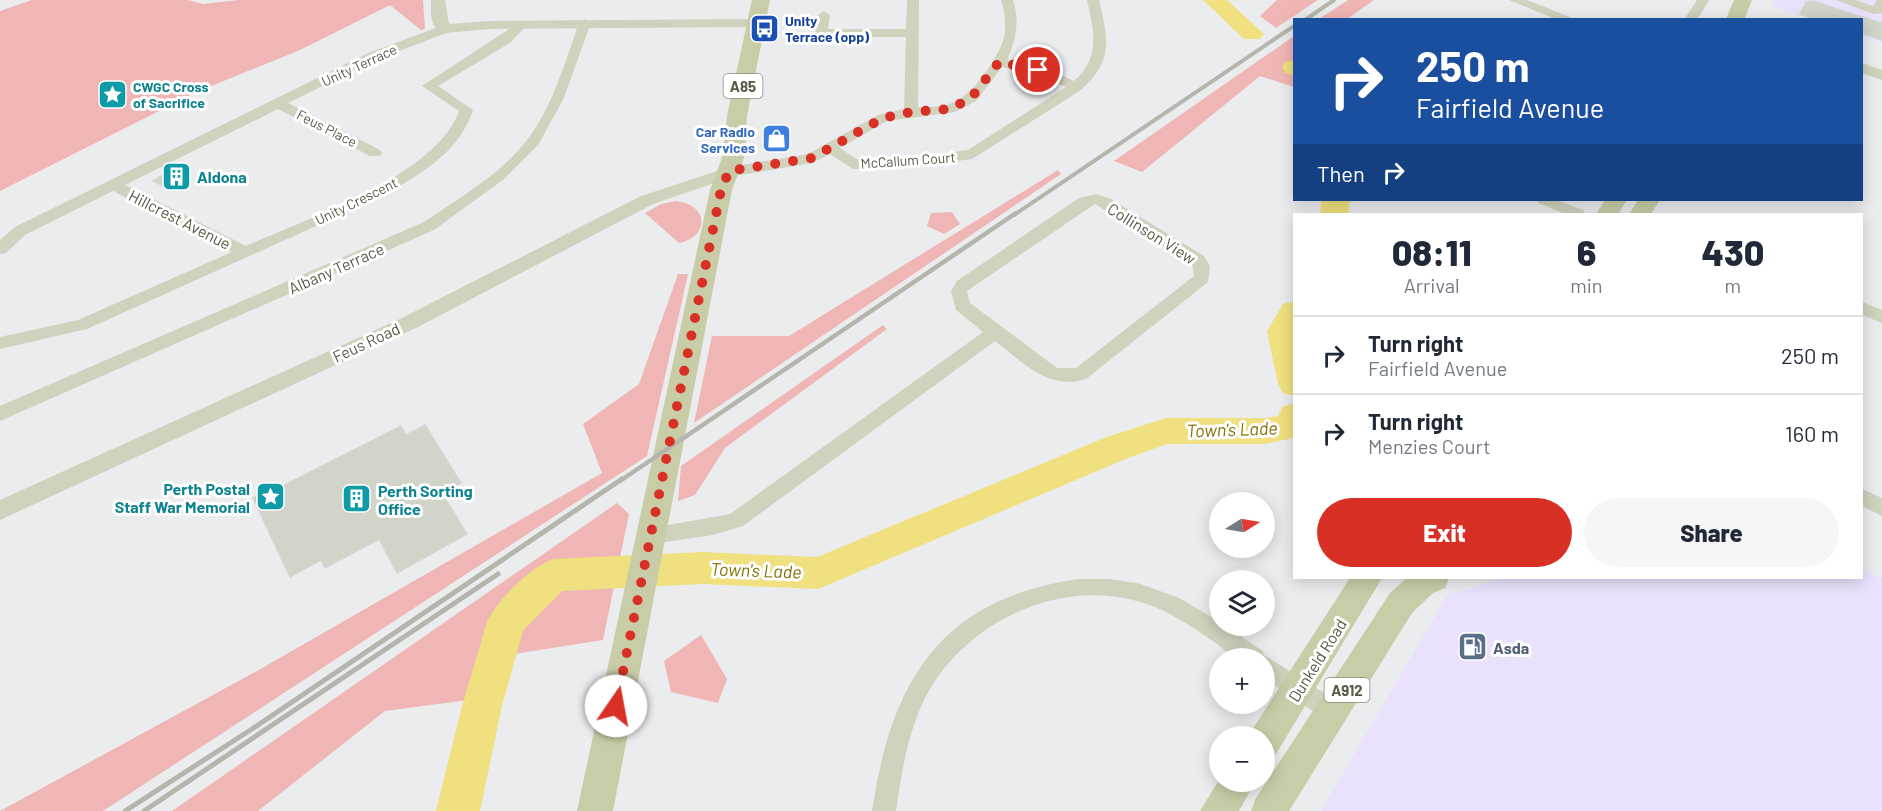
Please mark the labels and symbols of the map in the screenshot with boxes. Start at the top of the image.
bus stop icon: Unity Terrace (opp) [748,12,780,44]
place label: Unity Terrace (opp) [785,12,869,45]
street label: Unity Terrace [319,40,399,90]
pin [1012,44,1063,95]
road number: A85 [724,74,762,98]
place icon: CWGC Cross of Sacrifice [96,78,128,110]
place label: CWGC Cross of Sacrifice [133,78,208,111]
street label: Feus Place [294,106,360,150]
place label: Car Radio Services [696,123,755,156]
shop icon: Car Radio Services [760,123,792,155]
street label: McCallum Court [860,148,956,172]
building icon: Aldona [160,160,192,192]
place label: Aldona [197,167,247,186]
street label: Unity Crescent [312,174,400,228]
street label: Hillcrest Avenue [126,185,234,253]
street label: Collinson View [1105,198,1200,268]
street label: Albany Terrace [285,238,387,298]
street label: Feus Road [329,318,403,366]
water label: Town's Lade [1186,416,1278,442]
place label: Perth Postal Staff War Memorial [115,479,250,516]
place icon: Perth Postal Staff War Memorial [255,481,287,513]
place label: Perth Sorting Office [378,481,473,518]
building icon: Perth Sorting Office [341,483,373,515]
north arrow [1209,492,1275,558]
water label: Town's Lade [710,557,802,583]
street label: Dunkeld Road [1284,615,1350,705]
fuel station icon: Asda [1456,631,1488,663]
place label: Asda [1493,638,1529,657]
position arrow [584,674,648,738]
road number: A912 [1324,678,1370,702]

